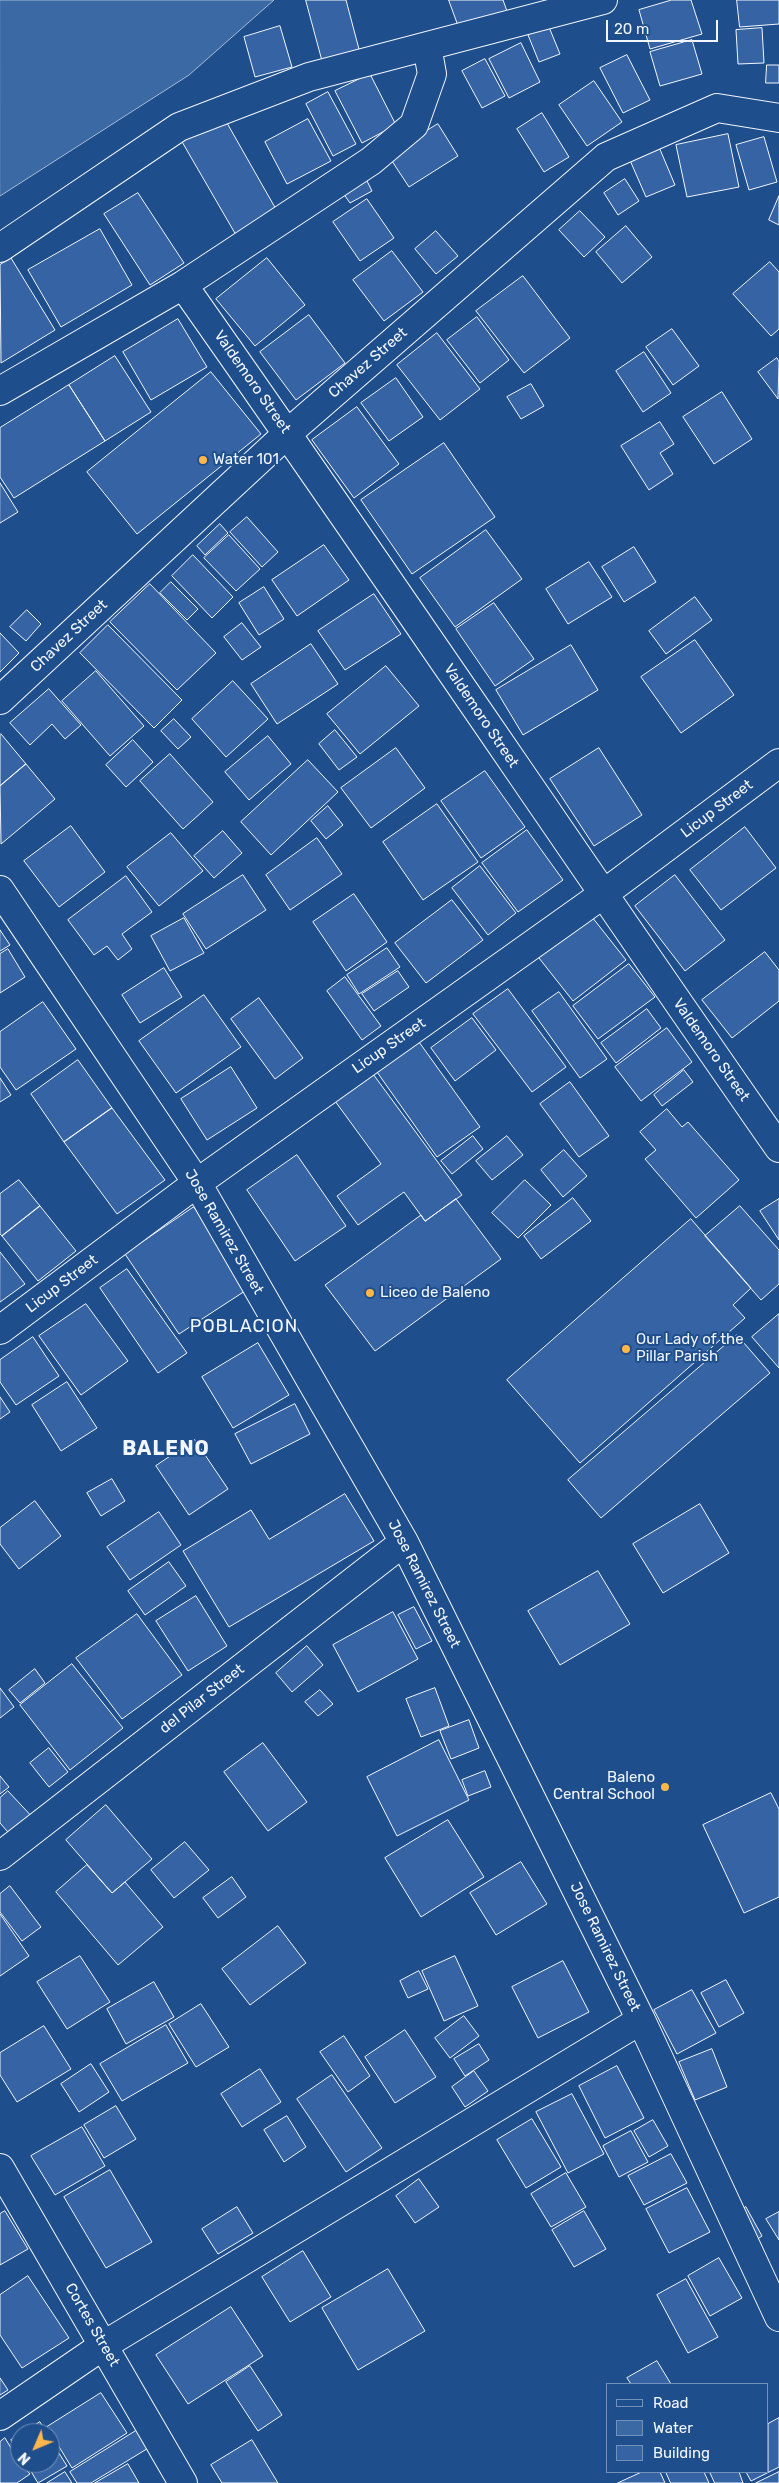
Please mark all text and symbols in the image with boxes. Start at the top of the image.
scale bar [609,10,722,42]
text: 20 m [614,20,649,38]
street label: Chavez Street [325,324,411,402]
street label: Valdemoro Street [210,327,294,437]
place label: Water 101 [213,451,279,469]
marker: Water 101 [197,454,209,466]
street label: Chavez Street [27,596,111,676]
street label: Valdemoro Street [440,661,522,771]
street label: Licup Street [677,776,757,842]
street label: Valdemoro Street [669,995,753,1105]
street label: Licup Street [349,1014,429,1078]
street label: Jose Ramirez Street [181,1166,267,1298]
street label: Licup Street [22,1251,102,1317]
place label: Liceo de Baleno [380,1284,490,1302]
marker: Liceo de Baleno [364,1287,376,1299]
district label: POBLACION [189,1316,299,1338]
place label: Our Lady of the Pillar Parish [636,1331,744,1366]
marker: Our Lady of the Pillar Parish [620,1343,632,1355]
district label: BALENO [121,1437,211,1461]
street label: Jose Ramirez Street [384,1517,464,1651]
street label: del Pilar Street [156,1660,248,1738]
place label: Baleno Central School [553,1769,655,1804]
marker: Baleno Central School [659,1781,671,1793]
street label: Jose Ramirez Street [566,1879,644,2015]
street label: Cortes Street [61,2280,123,2370]
legend [606,2383,769,2473]
text: Road [653,2394,689,2412]
text: Water [653,2419,693,2437]
north arrow [10,2423,60,2473]
text: Building [653,2444,710,2462]
text: N [15,2449,34,2468]

